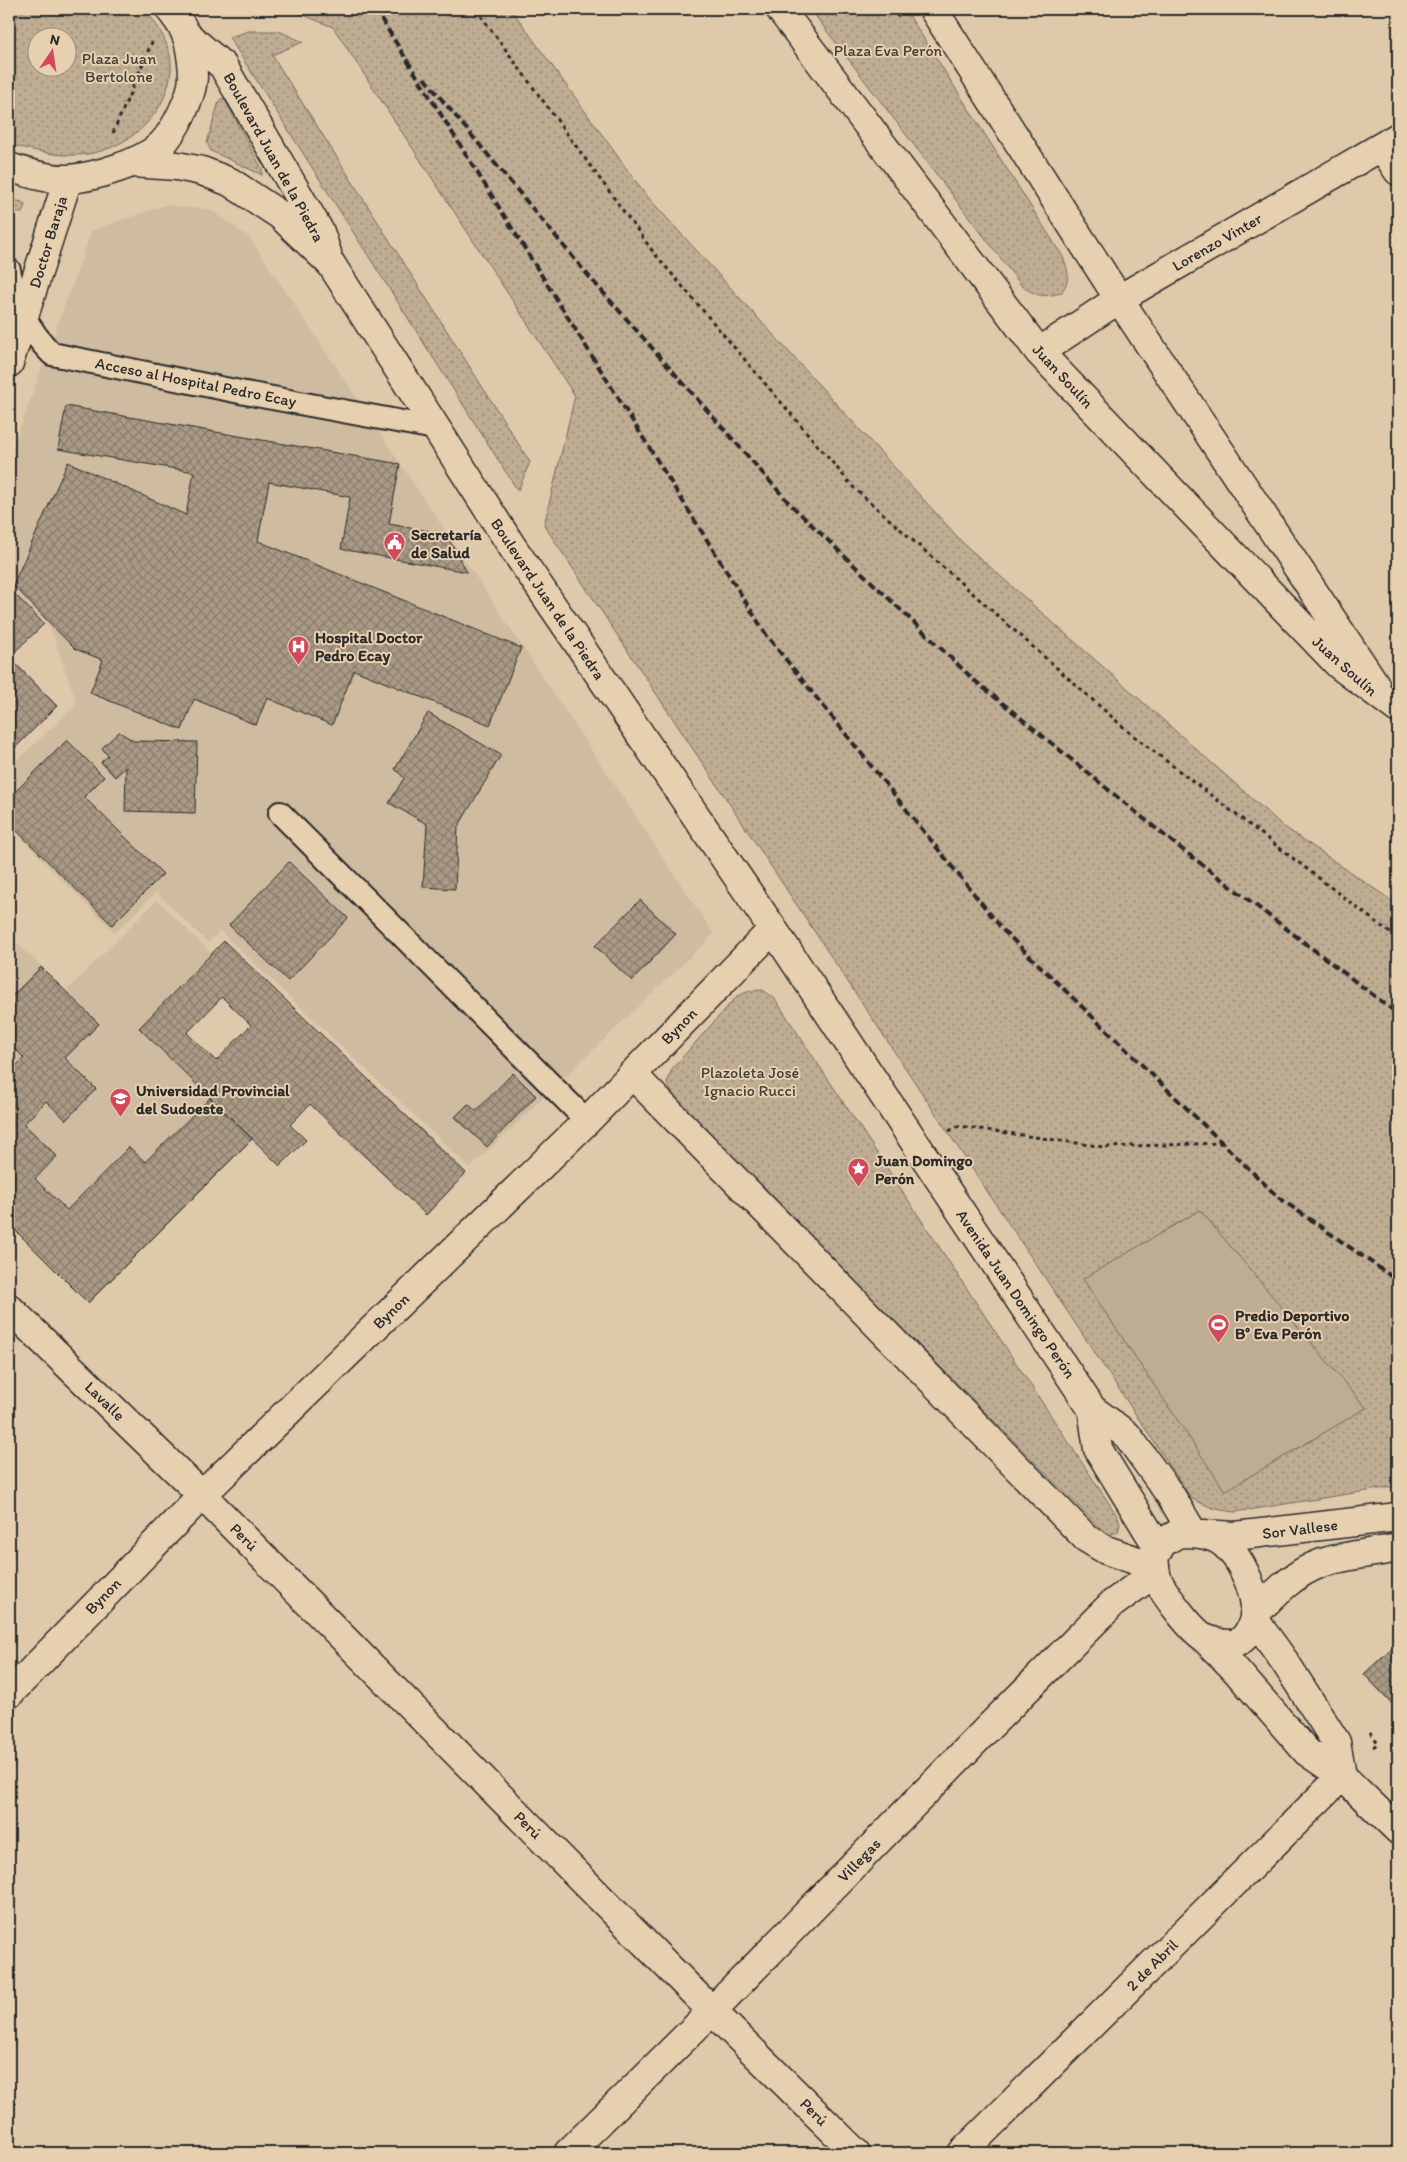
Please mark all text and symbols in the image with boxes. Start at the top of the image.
north arrow [28,28,78,78]
text: N [48,30,61,49]
park label: Plaza Eva Perón [834,41,943,60]
park label: Plaza Juan Bertolone [82,49,156,86]
street label: Boulevard Juan de la Piedra [219,69,329,245]
street label: Doctor Baraja [25,193,71,290]
street label: Lorenzo Vinter [1169,208,1266,275]
street label: Juan Soulín [1029,340,1097,412]
street label: Acceso al Hospital Pedro Ecay [94,353,299,411]
street label: Boulevard Juan de la Piedra [487,515,609,683]
place label: Secretaría de Salud [411,525,483,562]
public building icon: Secretaría de Salud [383,531,407,562]
place label: Hospital Doctor Pedro Ecay [315,628,423,666]
street label: Juan Soulín [1309,632,1381,700]
hospital icon: Hospital Doctor Pedro Ecay [287,634,311,665]
street label: Bynon [657,1004,701,1048]
park label: Plazoleta José Ignacio Rucci [701,1063,799,1100]
place label: Universidad Provincial del Sudoeste [136,1081,290,1118]
school or university icon: Universidad Provincial del Sudoeste [108,1087,132,1118]
place label: Juan Domingo Perón [874,1151,973,1188]
place icon: Juan Domingo Perón [847,1157,871,1188]
street label: Avenida Juan Domingo Perón [952,1206,1080,1382]
street label: Bynon [369,1289,413,1333]
place label: Predio Deportivo B° Eva Perón [1235,1306,1349,1343]
sports icon: Predio Deportivo B° Eva Perón [1207,1312,1231,1343]
street label: Lavalle [81,1377,129,1425]
street label: Sor Vallese [1261,1515,1339,1543]
street label: Perú [226,1519,262,1555]
street label: Bynon [81,1574,125,1618]
street label: Perú [510,1807,546,1843]
street label: Villegas [833,1834,885,1886]
street label: 2 de Abril [1122,1935,1182,1995]
street label: Perú [796,2094,832,2130]

